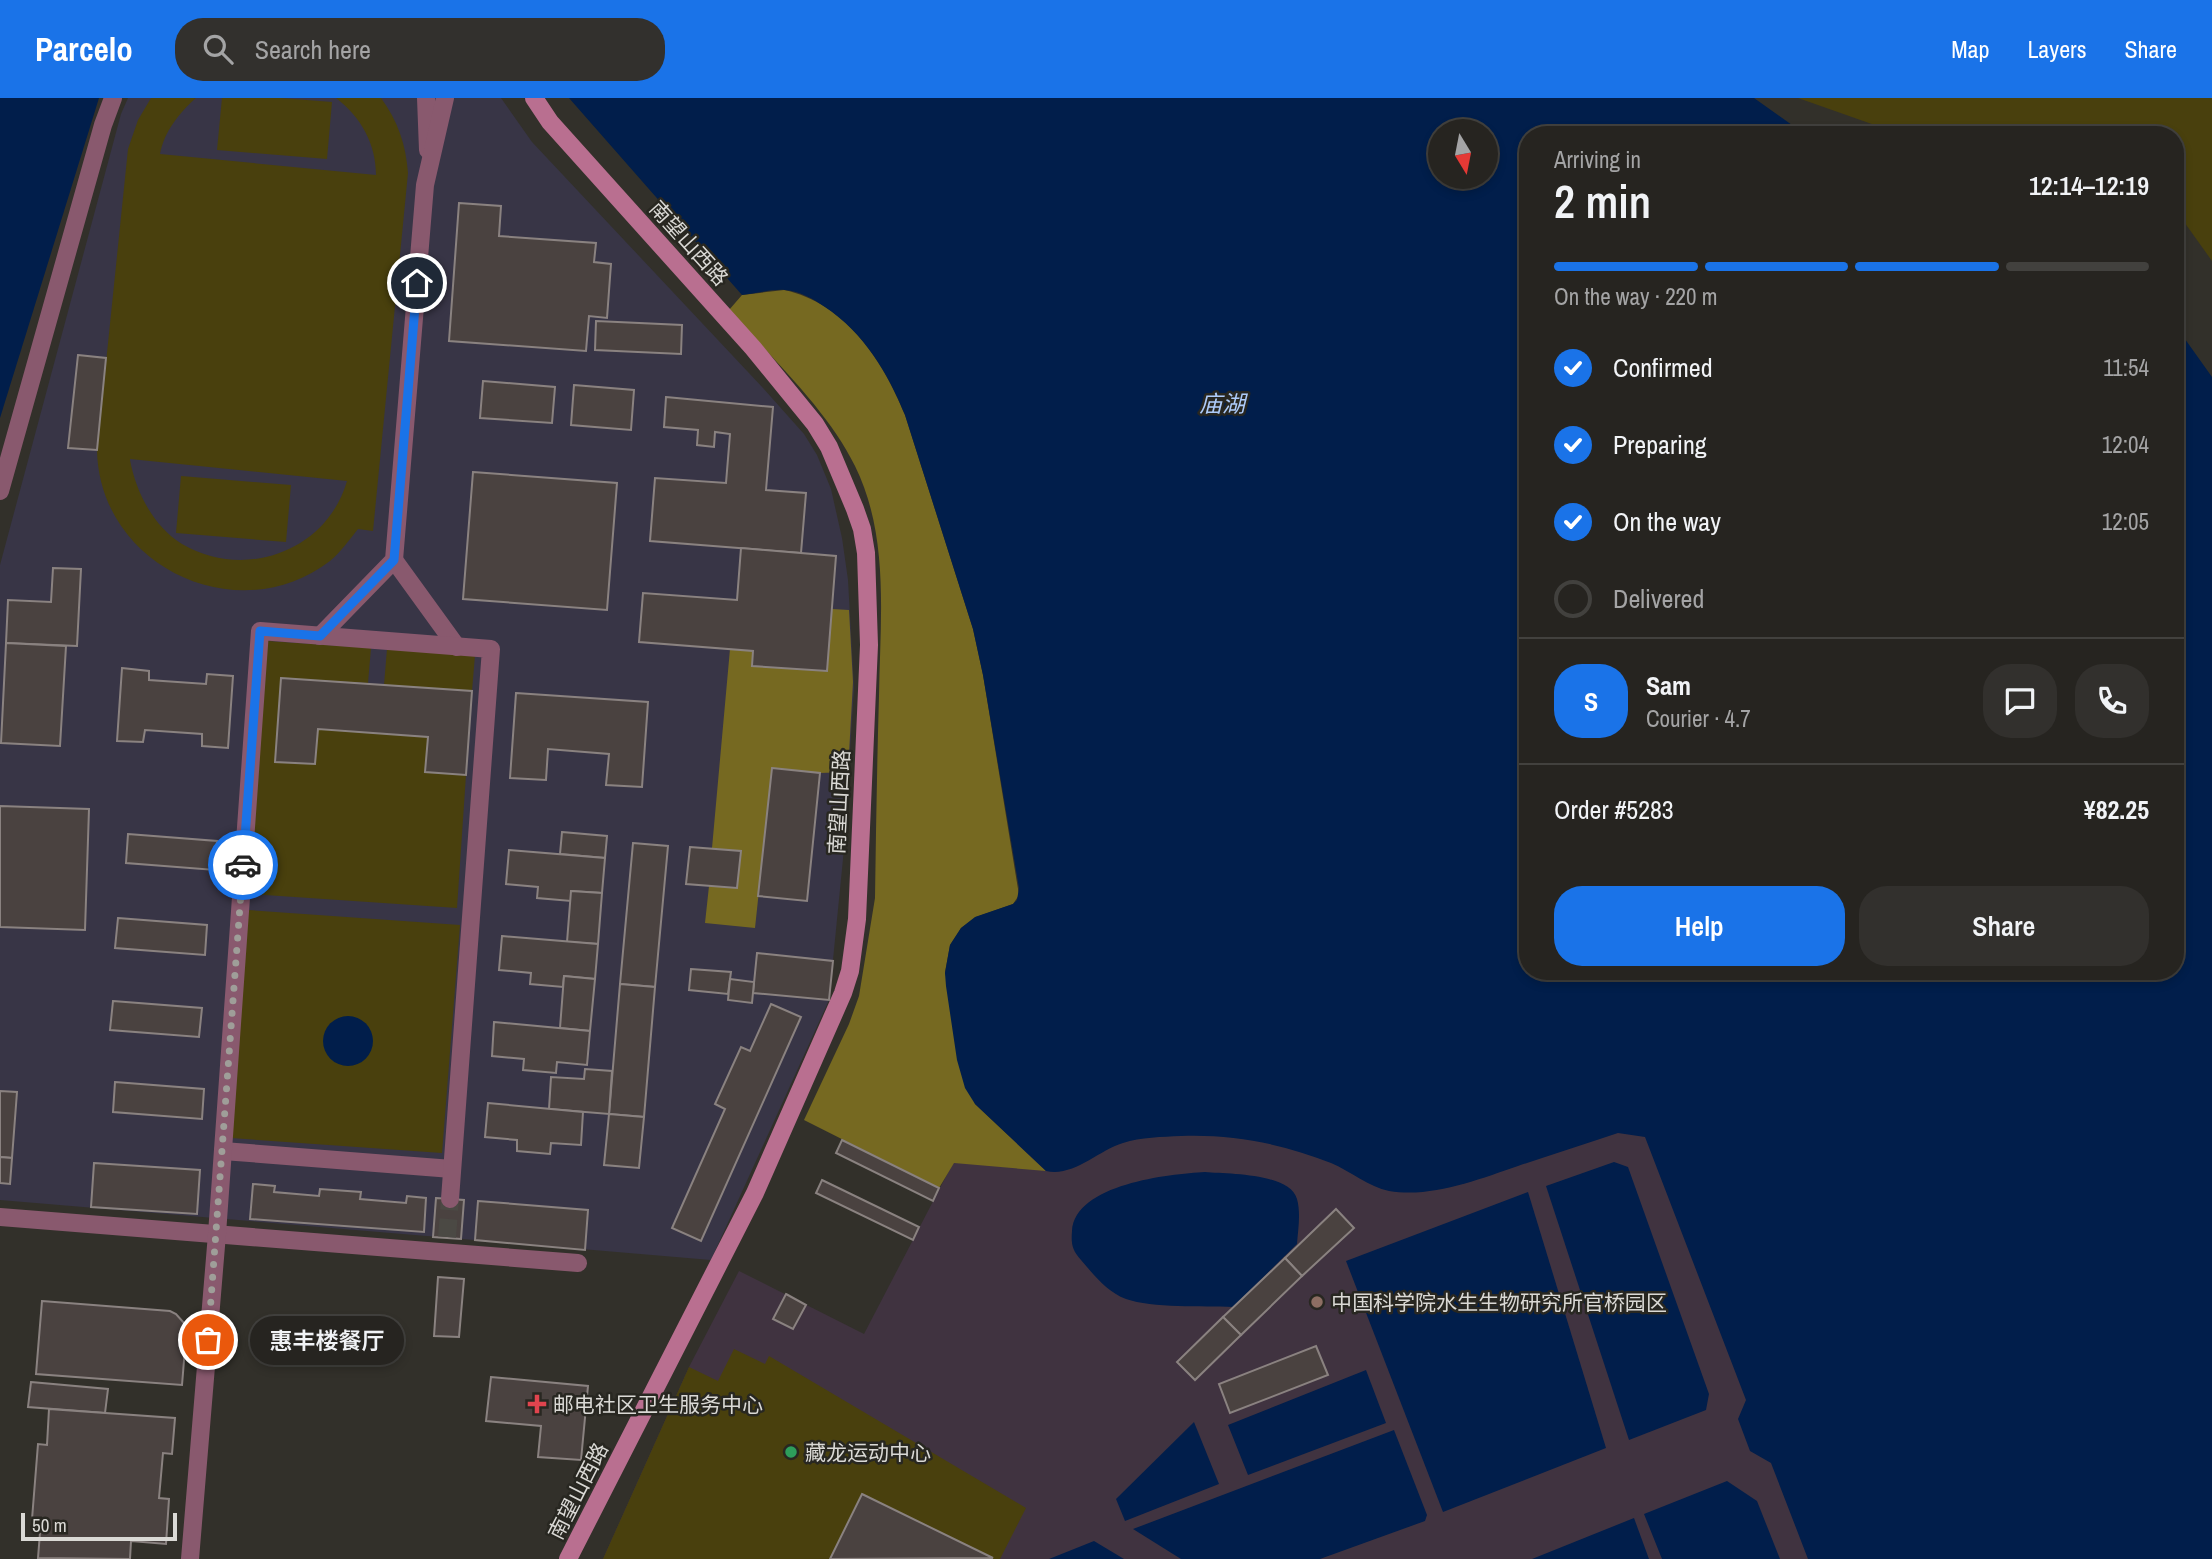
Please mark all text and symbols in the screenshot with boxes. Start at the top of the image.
search box [175,18,665,81]
text: Parcelo [35,27,133,71]
icon: search [199,30,237,68]
text: Search here [255,32,371,67]
text: Map [1951,33,1989,65]
text: Layers [2027,33,2086,65]
text: Share [2124,33,2177,65]
north arrow [1428,119,1498,189]
map controls [1428,119,1498,189]
text: Arriving in [1554,144,1641,175]
text: 12:14–12:19 [2029,168,2149,203]
text: 2 min [1554,170,1651,232]
street label: 南望山西路 [643,194,735,292]
pin [387,253,447,313]
icon: home [398,264,436,302]
text: On the way · 220 m [1554,281,1718,312]
icon: check [1554,349,1592,387]
text: Confirmed [1613,350,1713,385]
text: 11:54 [2103,352,2149,383]
water label: 庙湖 [1199,388,1248,419]
icon: check [1554,426,1592,464]
text: Preparing [1613,427,1707,462]
text: 12:04 [2102,429,2149,460]
icon: check [1554,503,1592,541]
text: On the way [1613,504,1721,539]
text: 12:05 [2102,506,2149,537]
text: Delivered [1613,581,1704,616]
button: chat [1983,664,2057,738]
button: phone [2075,664,2149,738]
text: Sam [1646,668,1691,703]
text: S [1584,684,1598,719]
text: Courier · 4.7 [1646,703,1751,734]
street label: 南望山西路 [822,749,856,855]
text: Order #5283 [1554,792,1674,827]
text: ¥82.25 [2084,792,2149,827]
courier [208,830,278,900]
icon: car [224,846,262,884]
button: Help [1554,886,1845,966]
button: Share [1859,886,2149,966]
place label: 中国科学院水生生物研究所官桥园区 [1331,1288,1667,1317]
marker: 中国科学院水生生物研究所官桥园区 [1309,1294,1325,1310]
pin [178,1310,238,1370]
callout: 惠丰楼餐厅 [250,1316,404,1364]
icon: bag [189,1321,227,1359]
text: 惠丰楼餐厅 [270,1325,385,1356]
place label: 邮电社区卫生服务中心 [553,1390,763,1419]
marker: 邮电社区卫生服务中心 [527,1394,547,1414]
street label: 南望山西路 [541,1438,615,1544]
place label: 藏龙运动中心 [805,1438,931,1467]
marker: 藏龙运动中心 [783,1444,799,1460]
scale bar [21,1510,177,1542]
text: 50 m [32,1512,67,1538]

